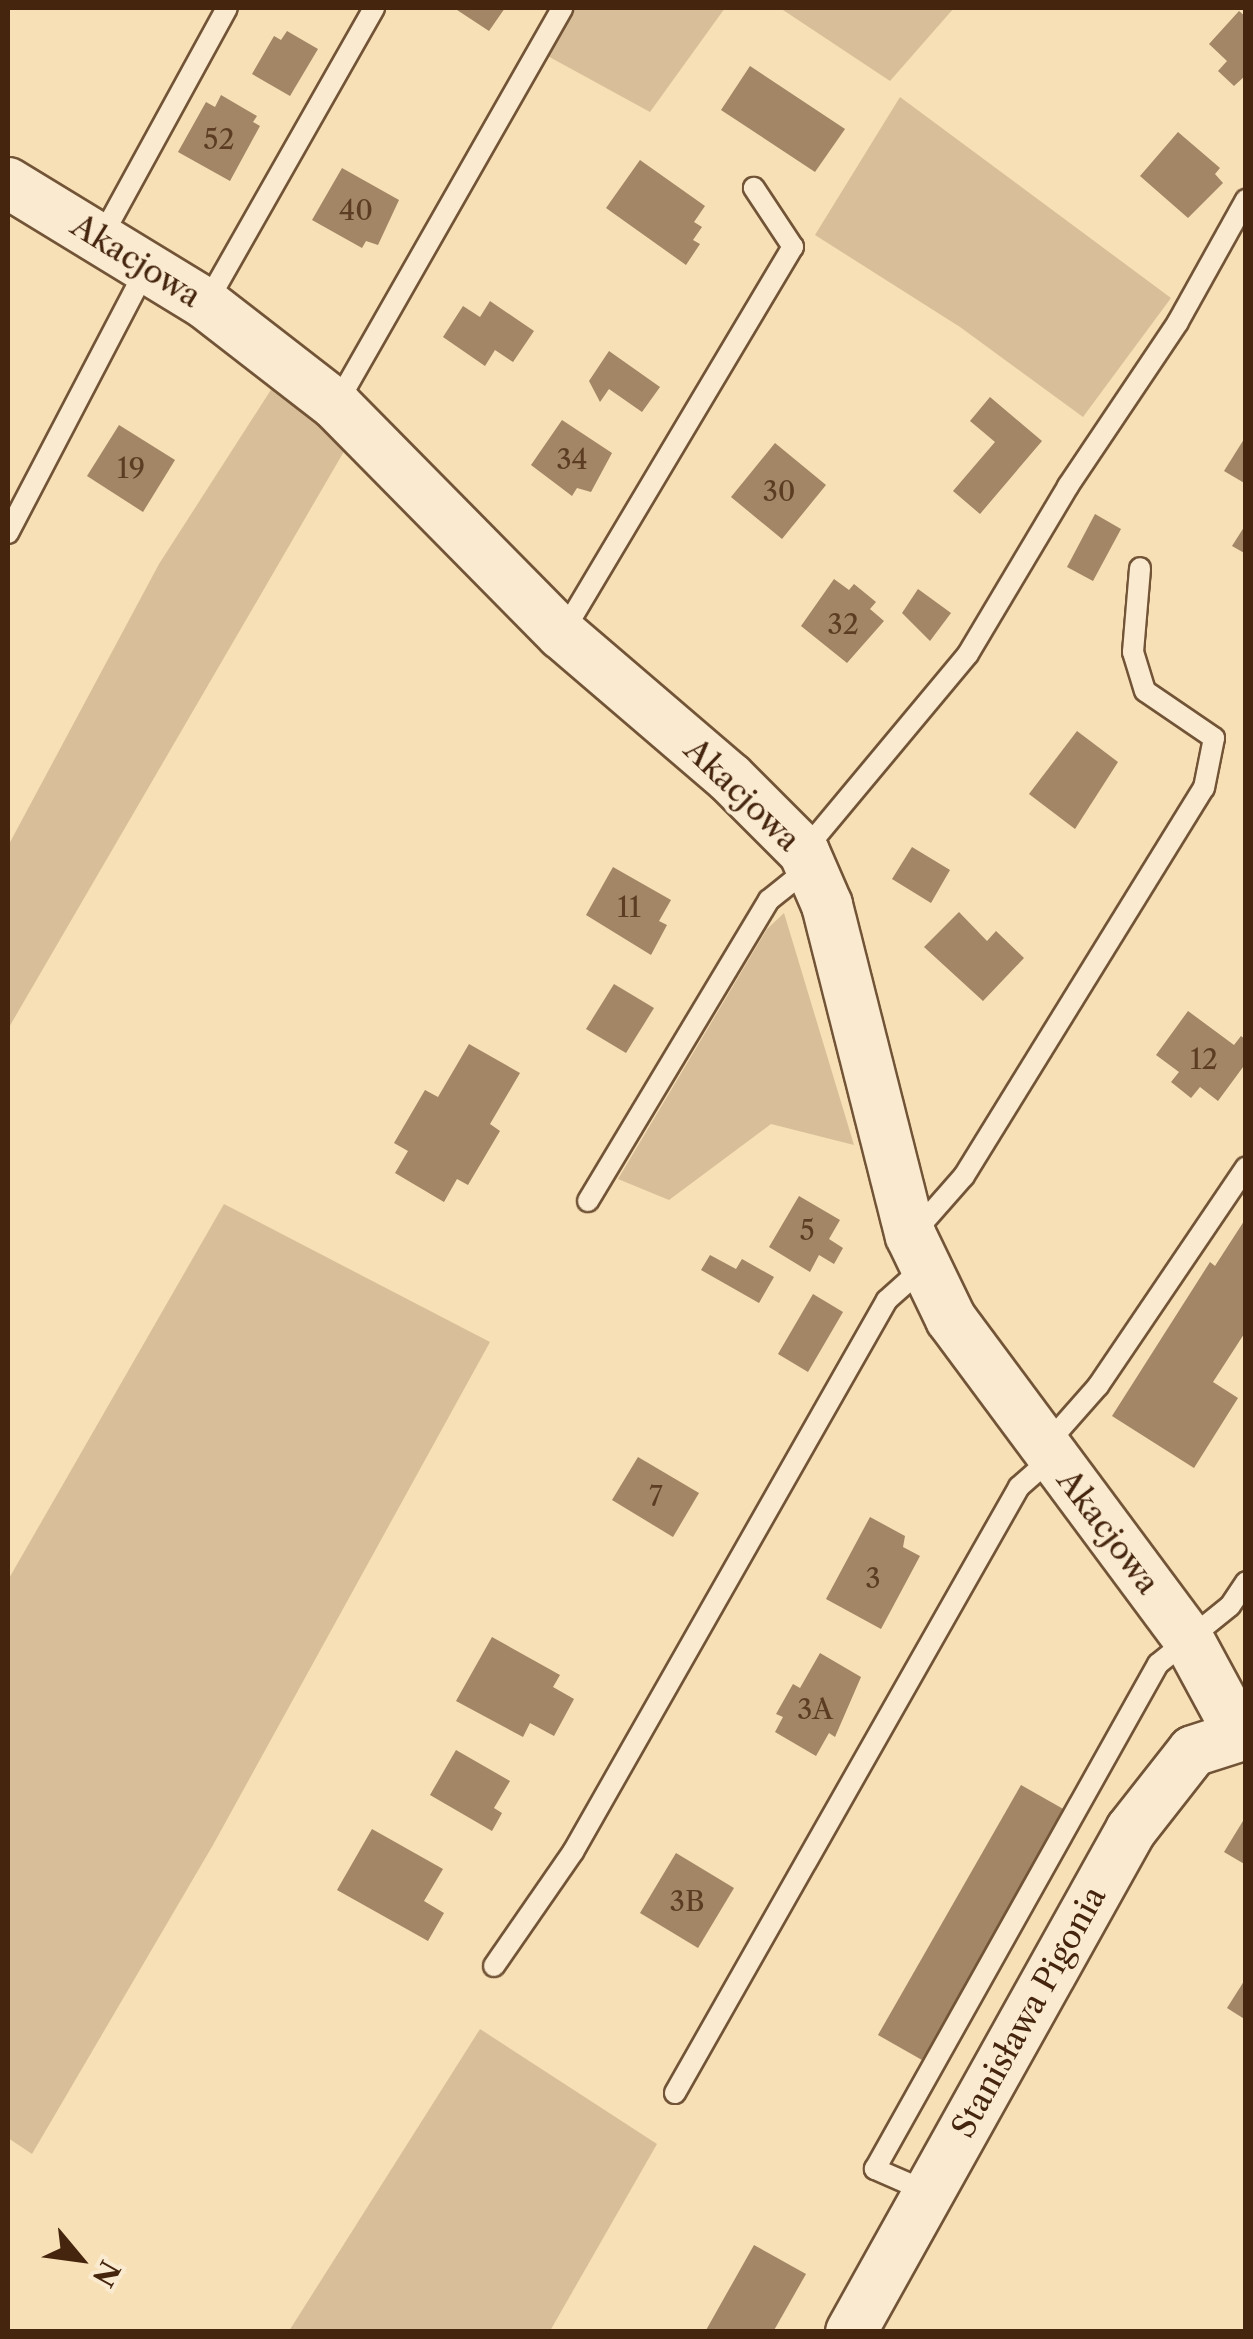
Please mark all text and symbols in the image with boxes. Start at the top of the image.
house number: 52 [203,122,235,156]
house number: 40 [339,193,373,227]
street label: Akacjowa [64,206,208,316]
house number: 34 [556,442,588,476]
house number: 19 [117,451,145,485]
house number: 30 [762,474,796,508]
house number: 32 [827,607,859,641]
street label: Akacjowa [676,731,808,859]
house number: 11 [617,890,641,924]
house number: 12 [1190,1042,1218,1076]
house number: 5 [799,1213,815,1247]
street label: Akacjowa [1049,1462,1167,1602]
house number: 7 [649,1479,663,1513]
house number: 3 [865,1561,881,1595]
house number: 3A [797,1692,833,1726]
street label: Stanisława Pigonia [944,1880,1114,2144]
house number: 3B [670,1884,704,1918]
north arrow [30,2209,130,2309]
text: N [85,2255,127,2292]

